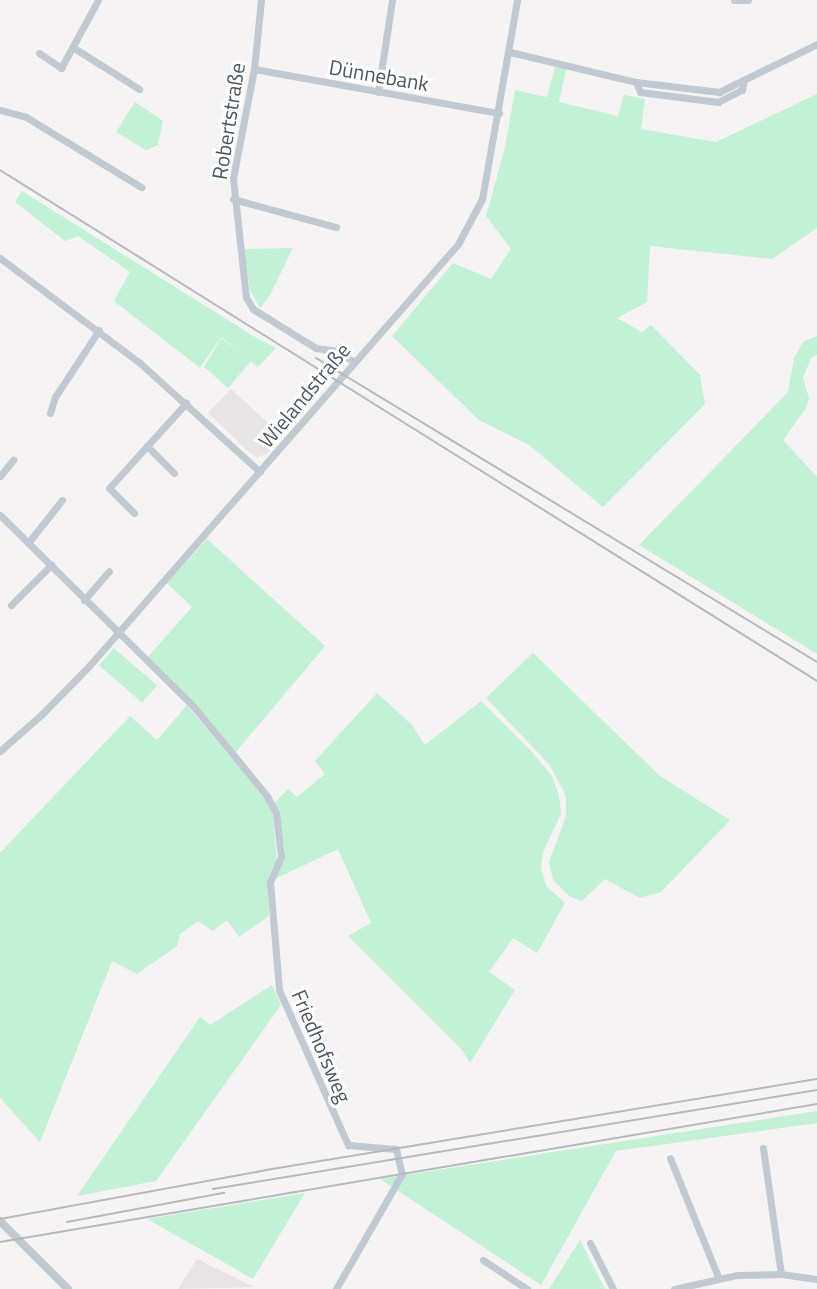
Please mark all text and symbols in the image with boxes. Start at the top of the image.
street label: Dünnebank [327,54,431,96]
street label: Robertstraße [206,61,250,181]
street label: Wielandstraße [253,337,355,453]
street label: Friedhofsweg [287,986,357,1106]

